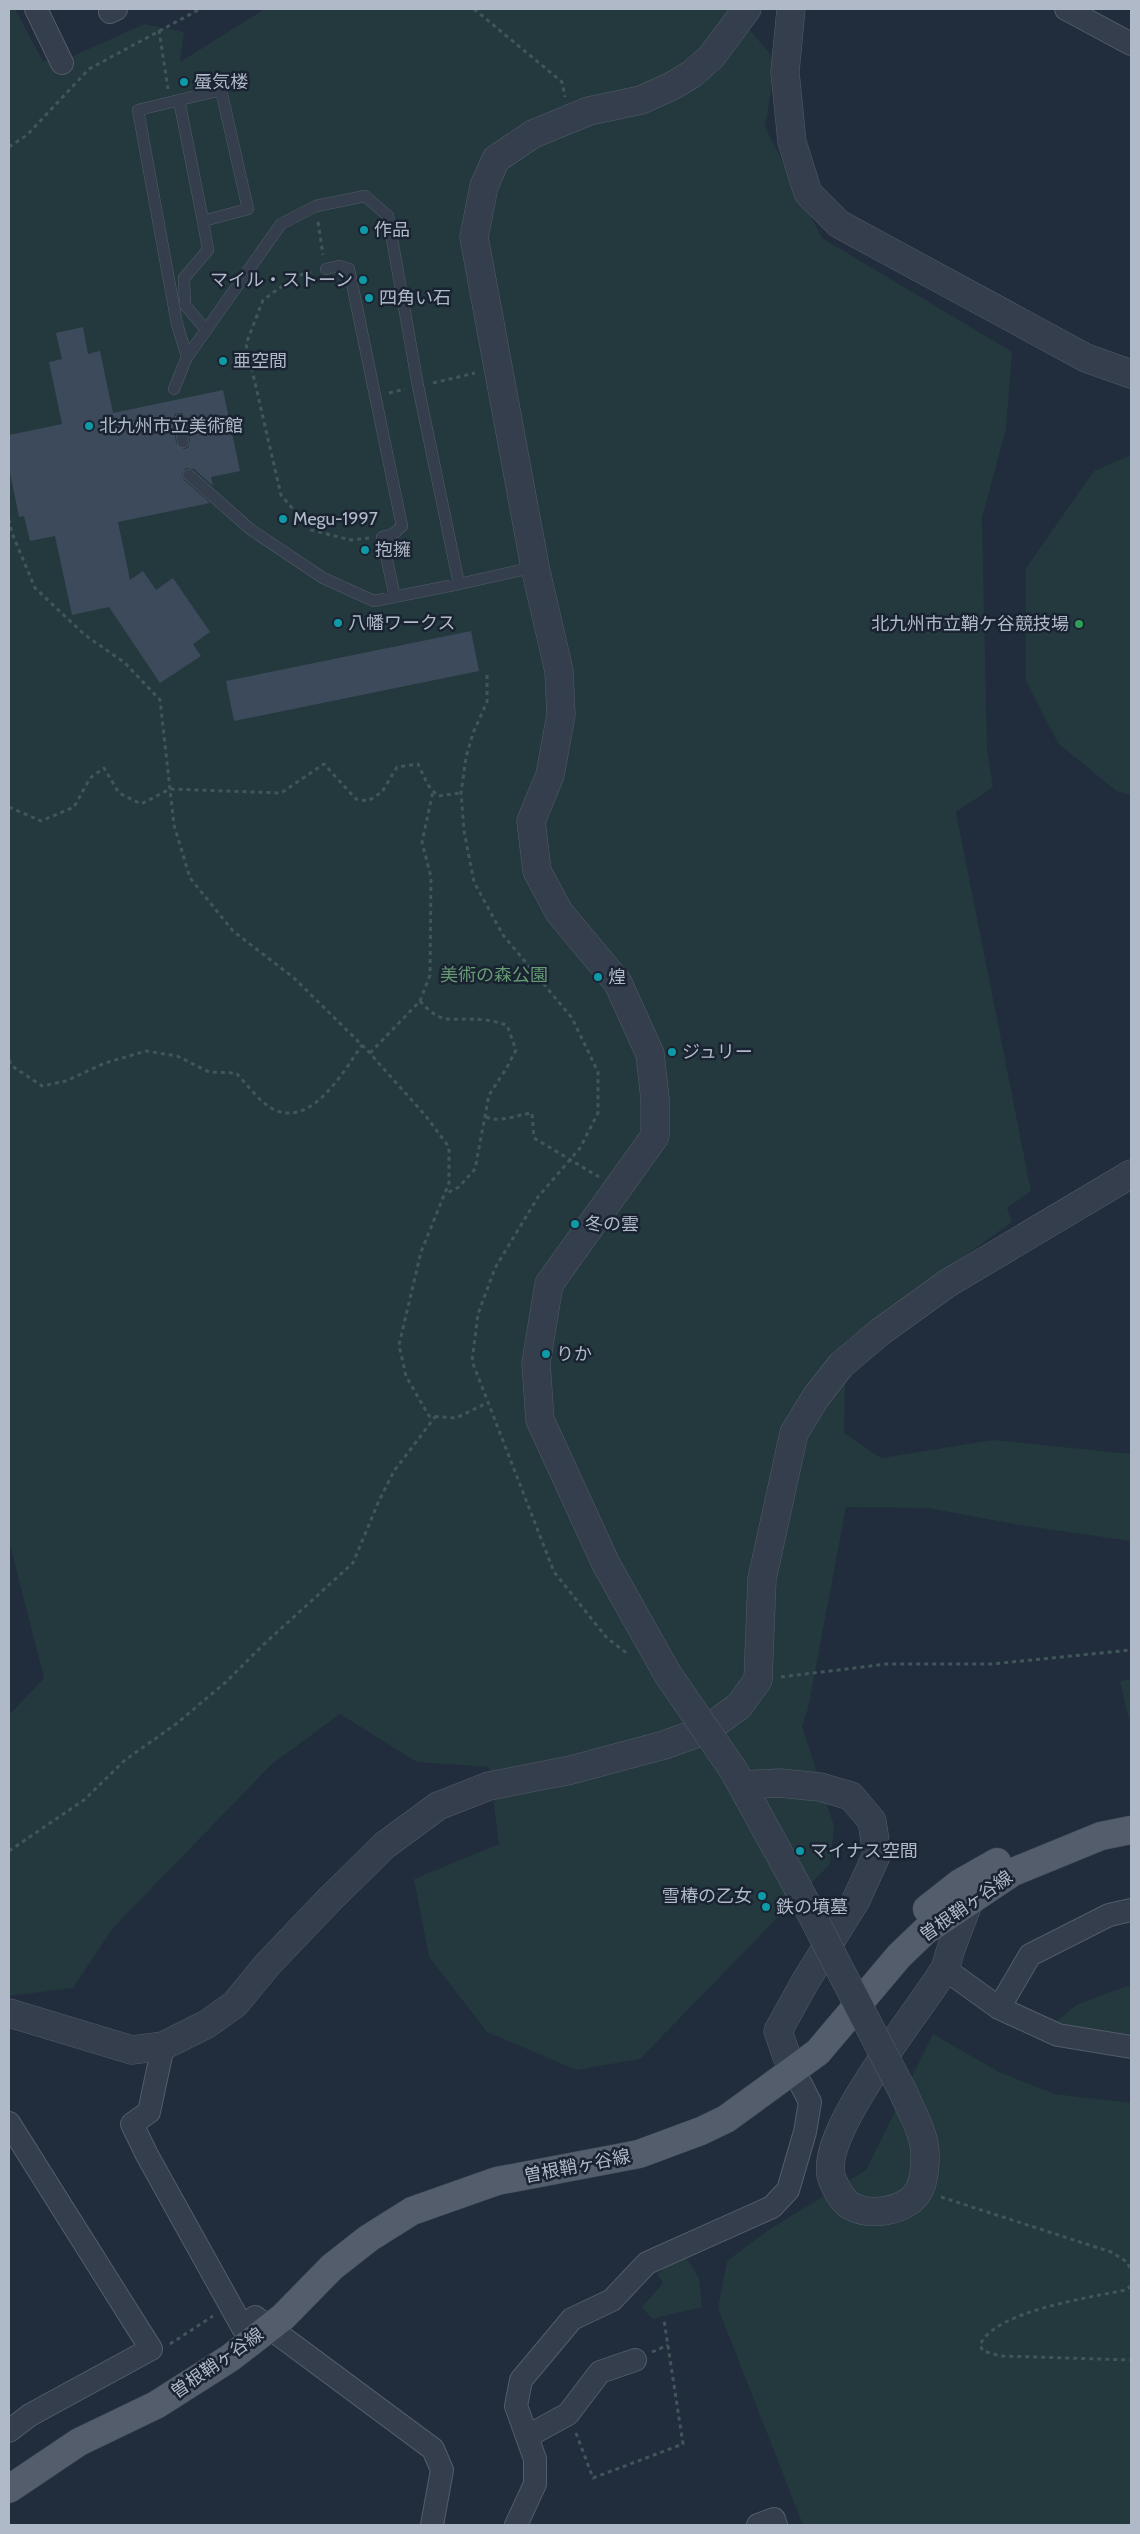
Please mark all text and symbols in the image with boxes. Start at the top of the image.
place label: 蜃気楼 [194,71,248,93]
marker: 蜃気楼 [178,76,190,88]
place label: 作品 [374,219,410,241]
marker: 作品 [358,224,370,236]
place label: マイル・ストーン [210,269,353,291]
marker: マイル・ストーン [357,274,369,286]
place label: 四角い石 [379,287,451,309]
marker: 四角い石 [363,292,375,304]
place label: 亜空間 [233,350,287,372]
marker: 亜空間 [217,355,229,367]
place label: 北九州市立美術館 [99,415,243,437]
marker: 北九州市立美術館 [83,420,95,432]
place label: Megu-1997 [293,508,378,530]
marker: Megu-1997 [277,513,289,525]
place label: 抱擁 [375,539,411,561]
marker: 抱擁 [359,544,371,556]
place label: 八幡ワークス [348,612,455,634]
place label: 北九州市立鞘ケ谷競技場 [871,613,1069,635]
marker: 八幡ワークス [332,617,344,629]
marker: 北九州市立鞘ケ谷競技場 [1073,618,1085,630]
park label: 美術の森公園 [440,964,548,986]
place label: 煌 [608,966,626,988]
marker: 煌 [592,971,604,983]
place label: ジュリー [682,1041,753,1063]
marker: ジュリー [666,1046,678,1058]
place label: 冬の雲 [585,1213,639,1235]
marker: 冬の雲 [569,1218,581,1230]
place label: りか [556,1343,592,1365]
marker: りか [540,1348,552,1360]
place label: マイナス空間 [810,1840,918,1862]
marker: マイナス空間 [794,1845,806,1857]
street label: 曽根鞘ヶ谷線 [915,1866,1017,1946]
place label: 雪椿の乙女 [662,1885,752,1907]
marker: 雪椿の乙女 [756,1890,768,1902]
place label: 鉄の墳墓 [776,1896,848,1918]
marker: 鉄の墳墓 [760,1901,772,1913]
street label: 曽根鞘ヶ谷線 [522,2145,632,2187]
street label: 曽根鞘ヶ谷線 [166,2323,268,2403]

